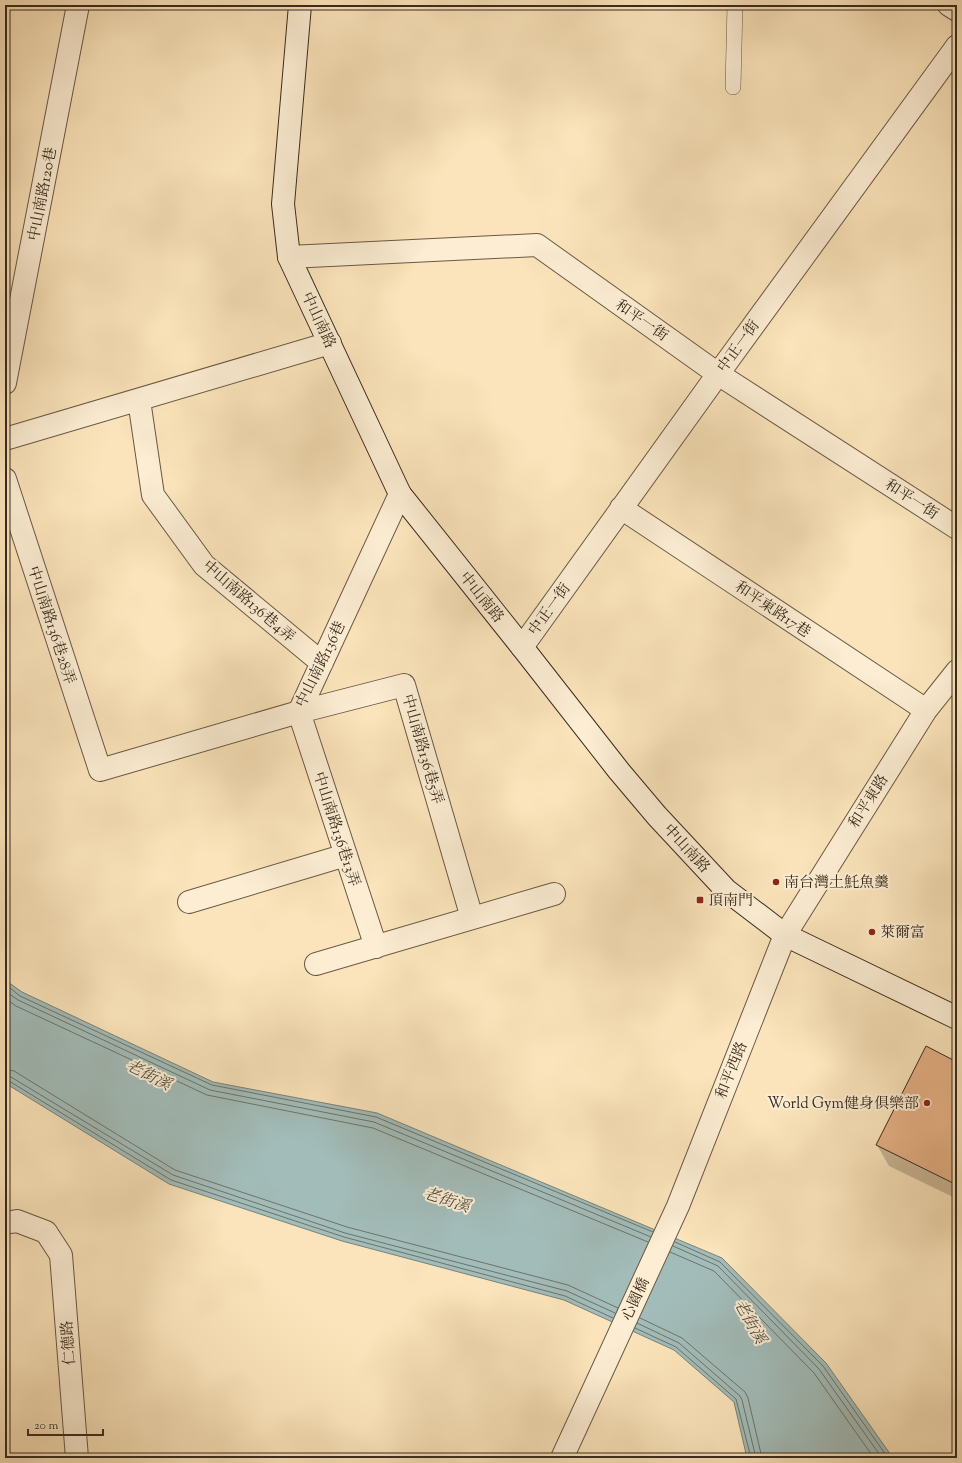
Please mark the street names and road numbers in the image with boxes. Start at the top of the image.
street label: 中山南路120巷 [24,146,63,243]
street label: 中山南路 [295,289,340,352]
street label: 和平一街 [611,295,672,347]
street label: 中正一街 [713,316,765,377]
street label: 和平一街 [880,475,942,525]
street label: 中山南路136巷4弄 [197,556,299,648]
street label: 中山南路136巷28弄 [22,564,80,687]
street label: 中山南路 [454,568,508,628]
street label: 和平東路17巷 [730,577,814,643]
street label: 中正一街 [524,579,576,640]
street label: 中山南路136巷 [291,618,351,711]
street label: 中山南路136巷5弄 [396,692,447,807]
street label: 中山南路136巷13弄 [307,769,364,890]
street label: 和平東路 [844,771,894,833]
street label: 中山南路 [658,820,714,878]
street label: 和平西路 [711,1039,753,1102]
street label: 心園橋 [617,1275,655,1324]
street label: 仁德路 [57,1320,82,1366]

